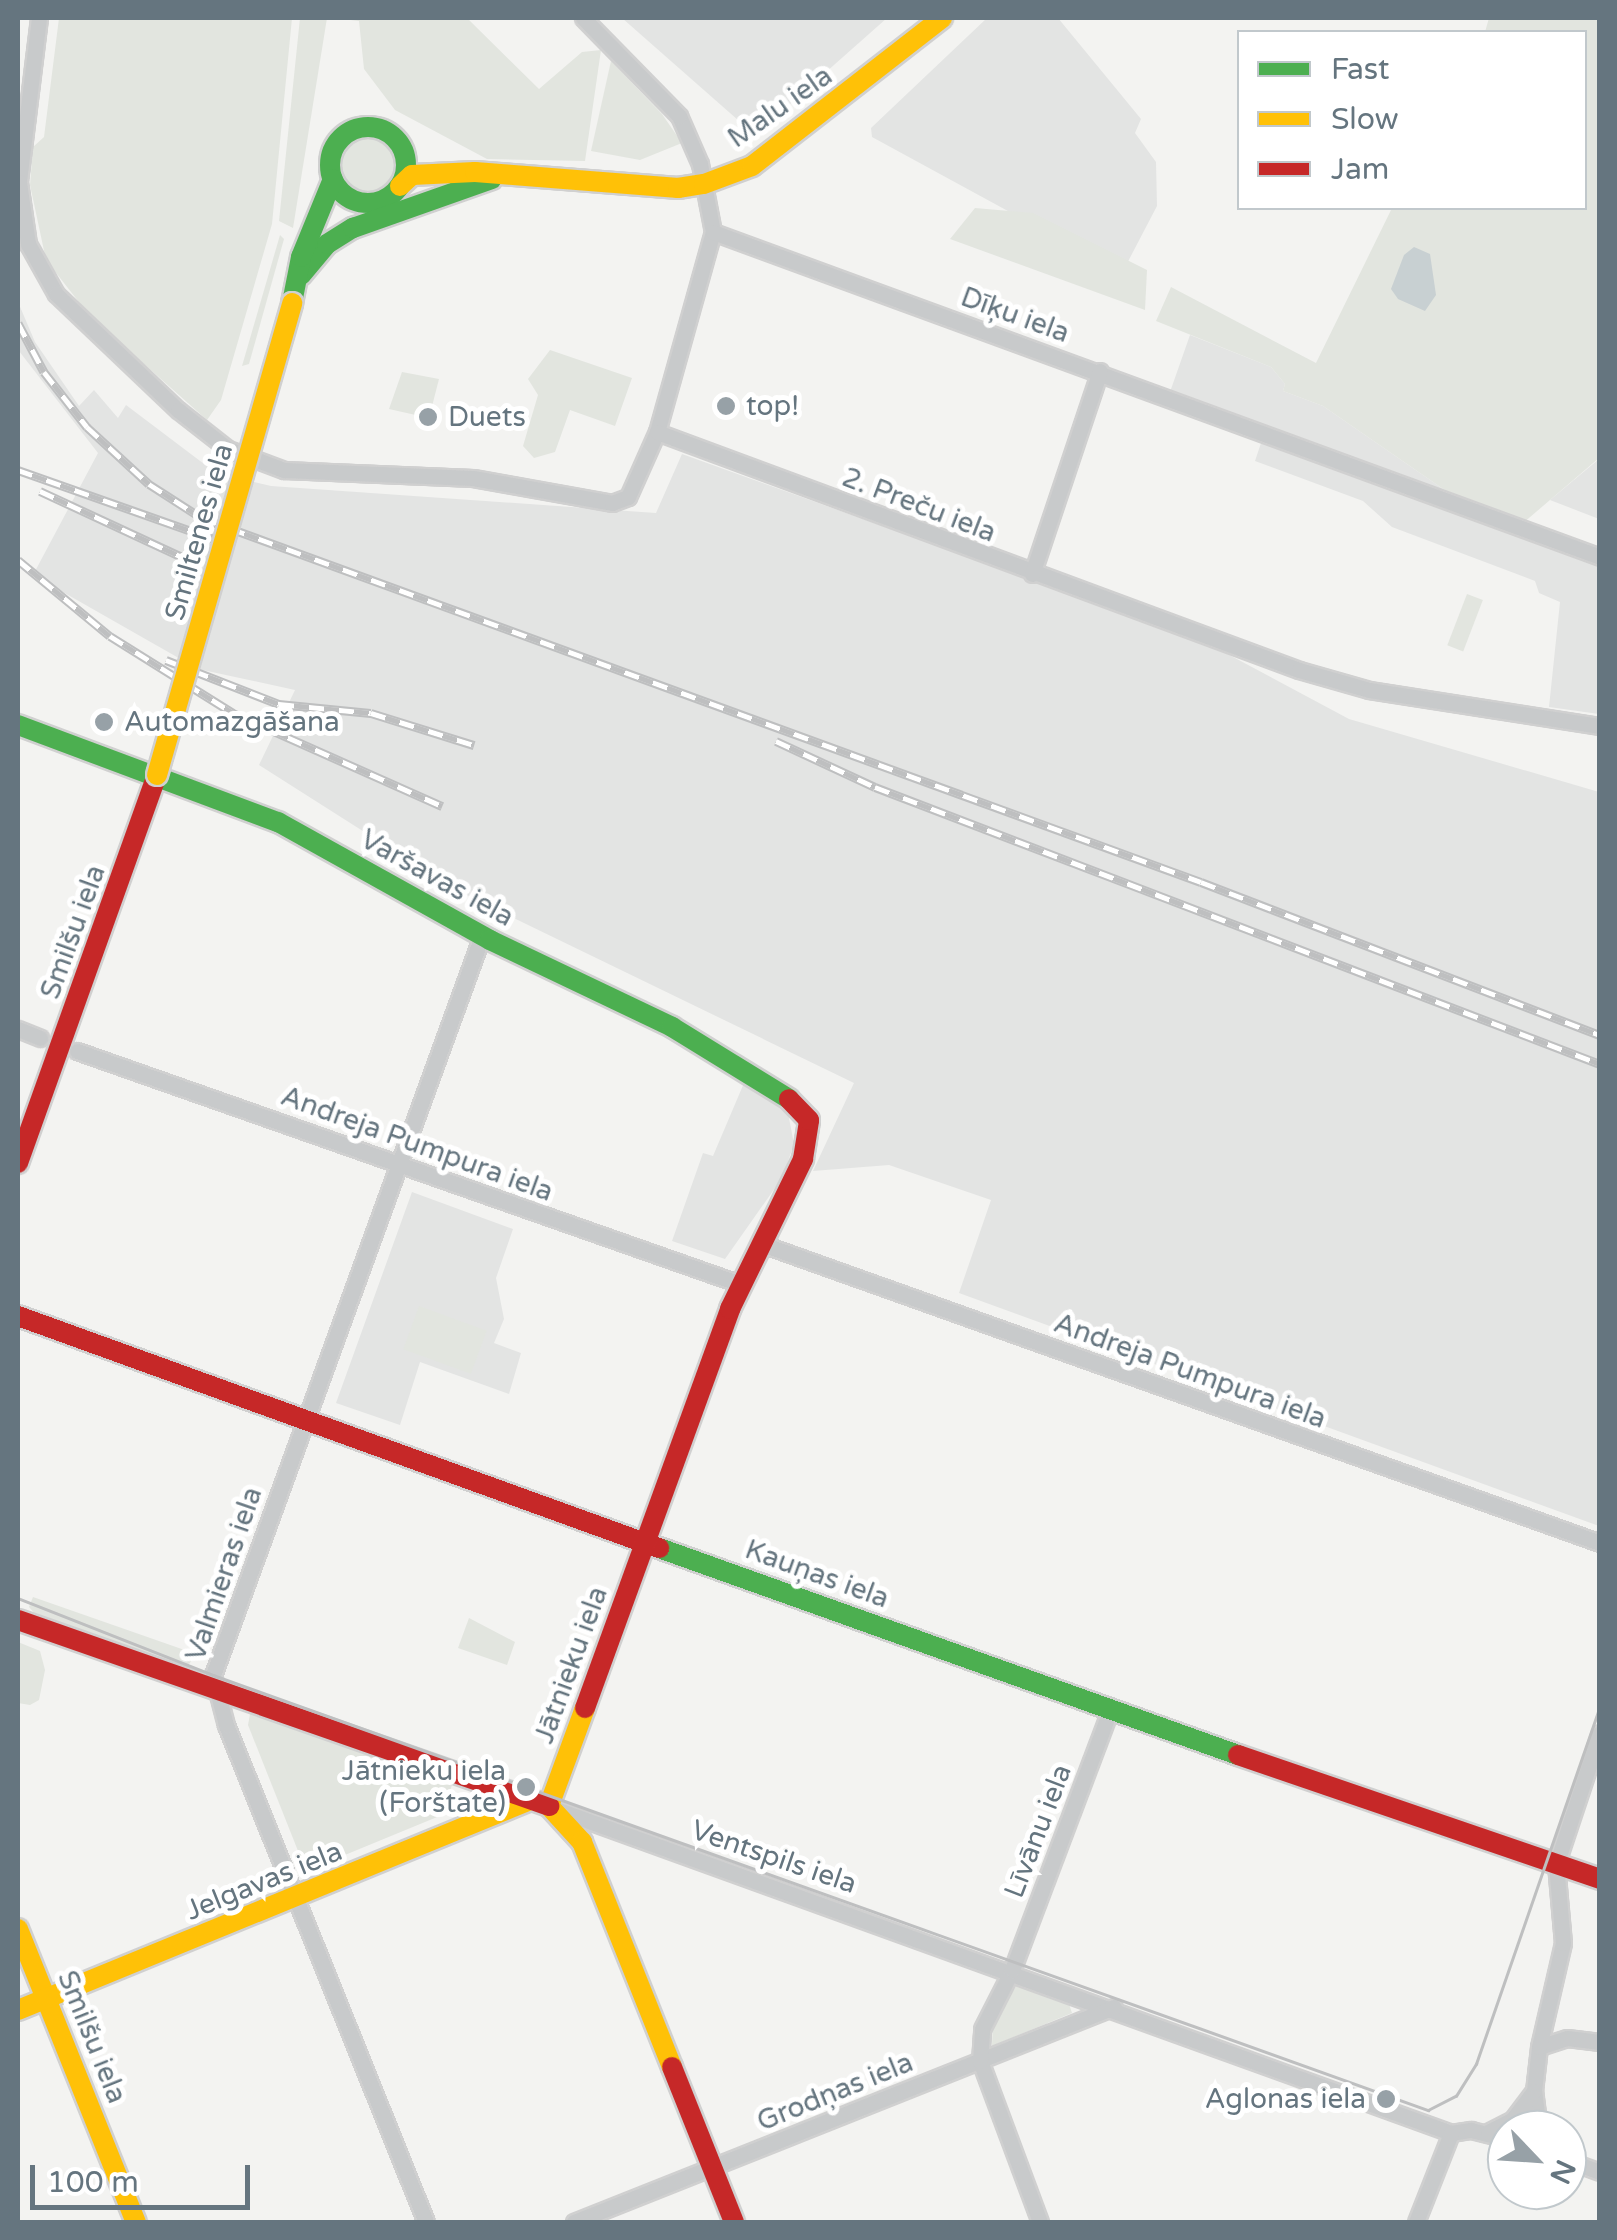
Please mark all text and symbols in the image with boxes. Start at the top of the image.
legend [1237,30,1587,210]
text: Fast [1331,51,1390,88]
street label: Malu iela [721,59,839,155]
text: Slow [1331,101,1399,138]
text: Jam [1331,151,1389,188]
street label: Dīķu iela [956,280,1074,350]
place label: top! [746,389,799,423]
marker: top! [715,395,737,417]
place label: Duets [448,400,526,434]
marker: Duets [417,406,439,428]
street label: Smiltenes iela [158,440,240,624]
street label: 2. Preču iela [838,460,1000,550]
place label: Automazgāšana [124,705,340,739]
marker: Automazgāšana [93,711,115,733]
street label: Varšavas iela [355,822,519,934]
street label: Smilšu iela [33,860,113,1004]
street label: Andreja Pumpura iela [276,1079,558,1209]
street label: Andreja Pumpura iela [1049,1306,1331,1436]
street label: Valmieras iela [179,1483,269,1665]
street label: Kauņas iela [741,1532,893,1616]
street label: Jātnieku iela [527,1582,615,1748]
place label: Jātnieku iela (Forštate) [342,1754,506,1820]
street label: Līvānu iela [997,1759,1079,1903]
marker: Jātnieku iela (Forštate) [515,1776,537,1798]
street label: Ventspils iela [687,1813,861,1901]
street label: Jelgavas iela [181,1834,347,1928]
street label: Smilšu iela [50,1966,134,2108]
street label: Grodņas iela [752,2045,918,2139]
place label: Aglonas iela [1205,2082,1366,2116]
marker: Aglonas iela [1375,2088,1397,2110]
north arrow [1487,2110,1587,2210]
scale bar [35,2145,255,2207]
text: N [1542,2154,1583,2189]
text: 100 m [47,2164,139,2201]

